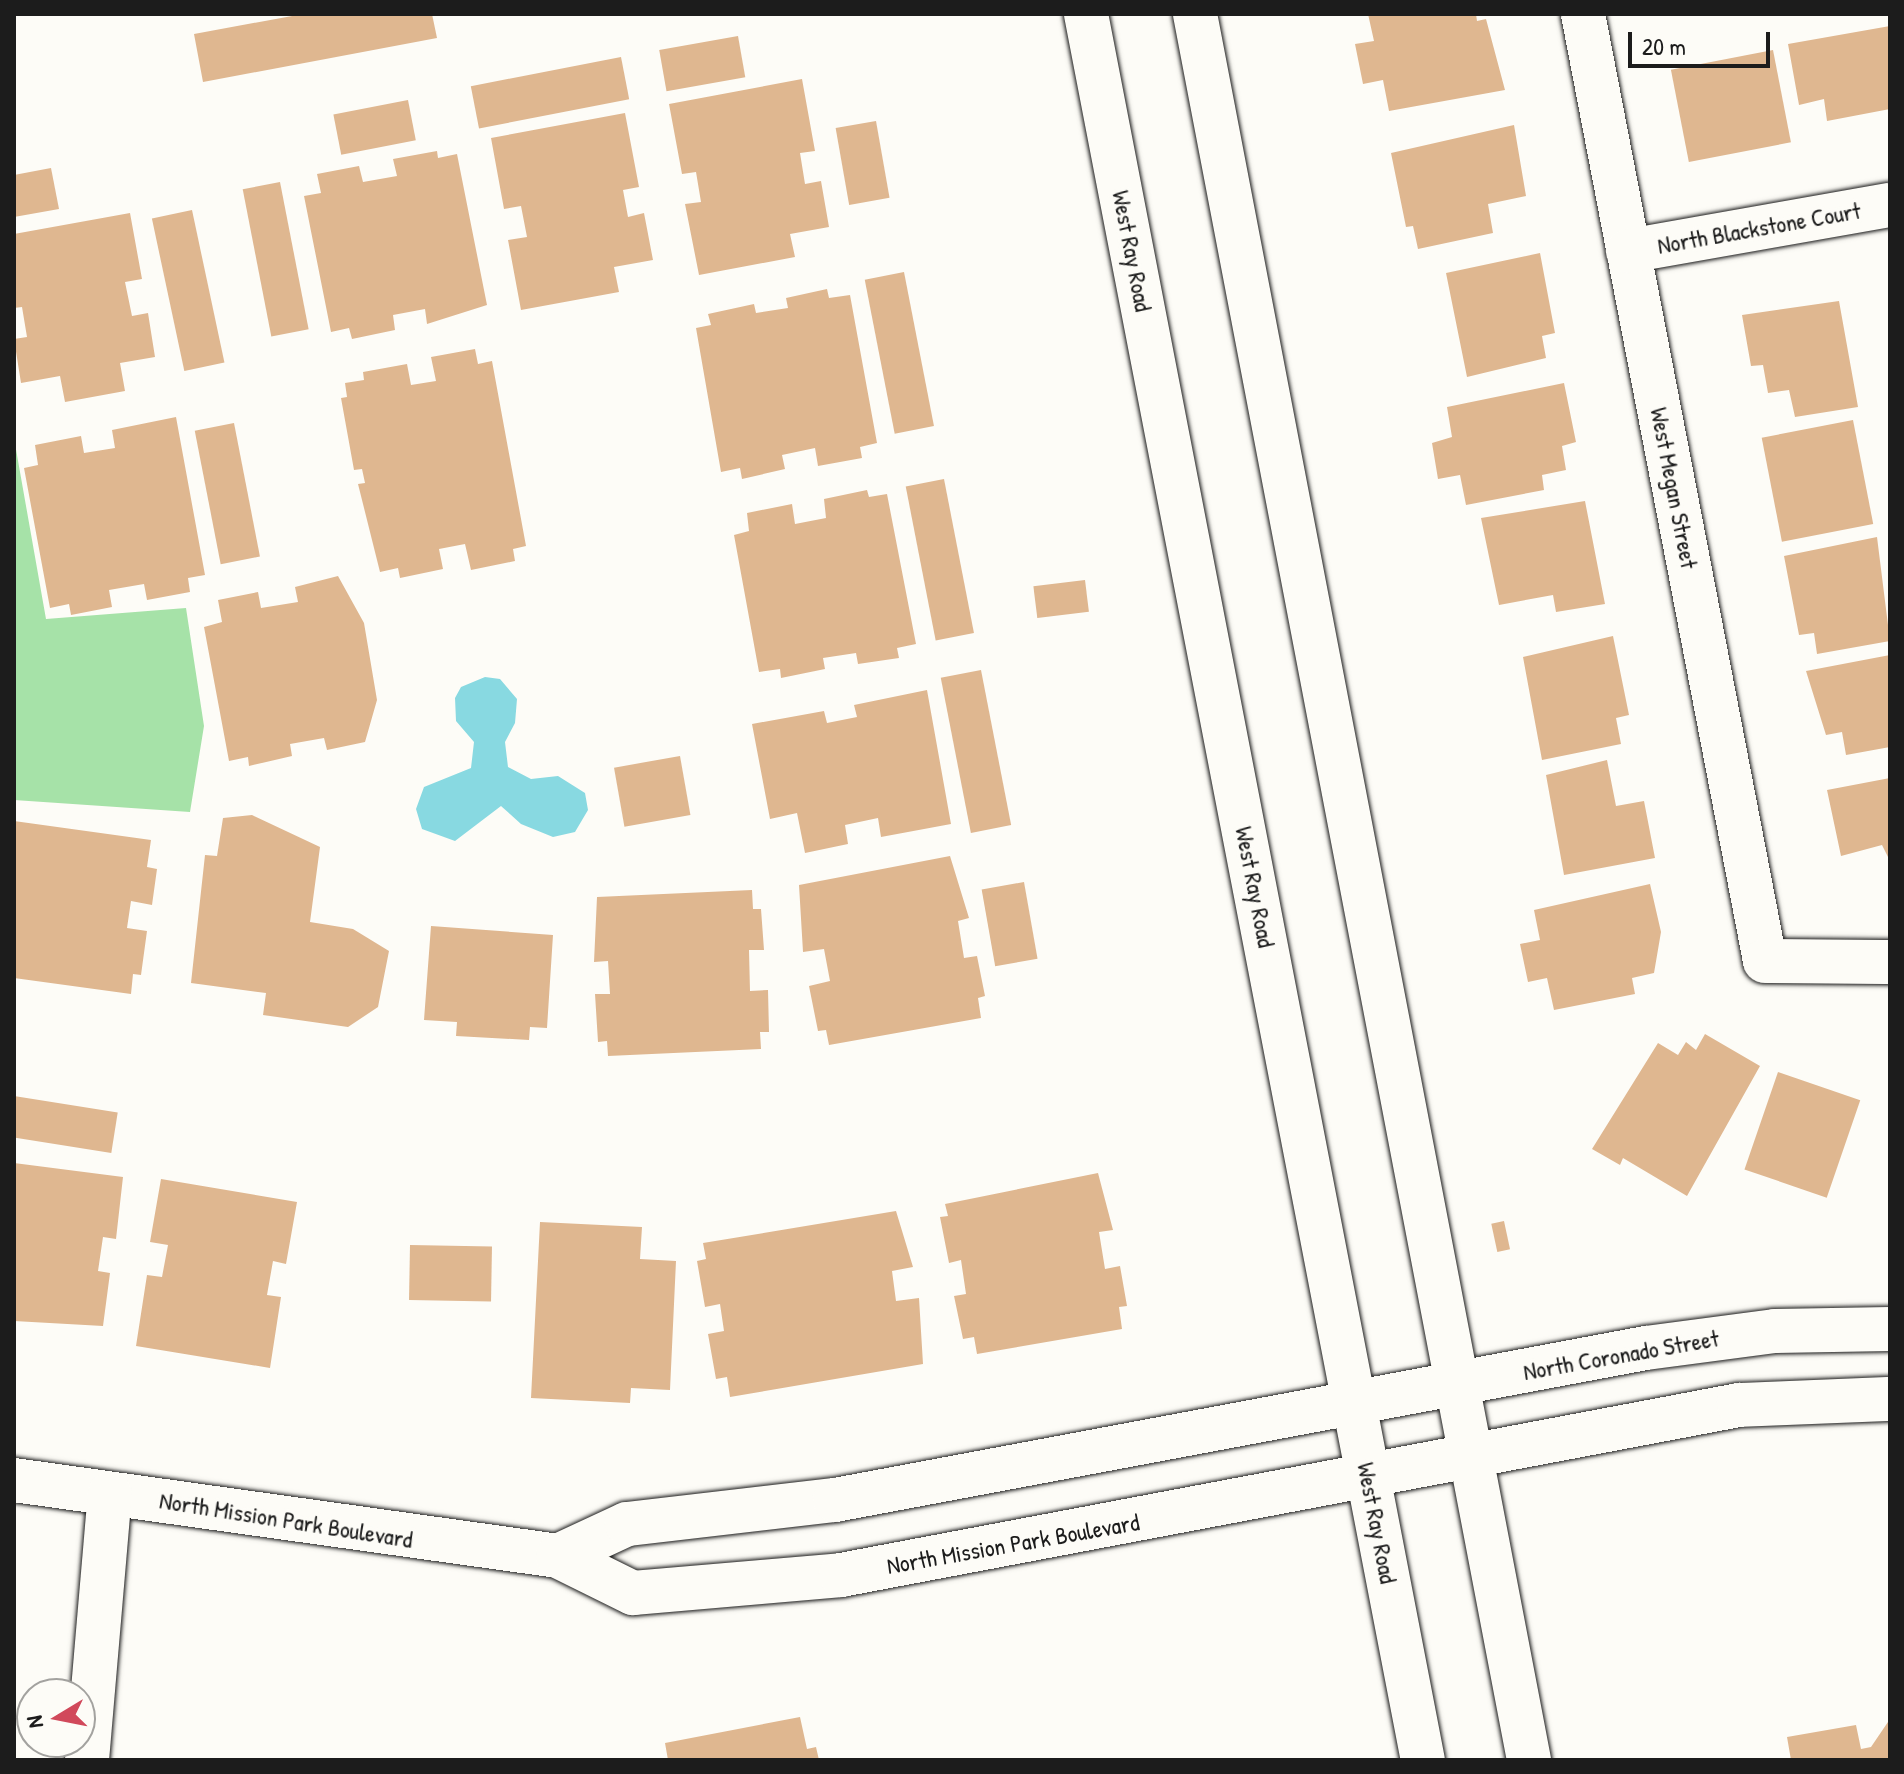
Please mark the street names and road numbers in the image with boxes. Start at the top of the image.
street label: West Ray Road [1106,188,1158,314]
street label: North Blackstone Court [1655,196,1863,260]
street label: West Megan Street [1644,405,1704,571]
street label: West Ray Road [1229,824,1281,950]
street label: North Coronado Street [1521,1324,1721,1386]
street label: West Ray Road [1351,1460,1403,1586]
street label: North Mission Park Boulevard [157,1486,415,1554]
street label: North Mission Park Boulevard [885,1508,1141,1580]

